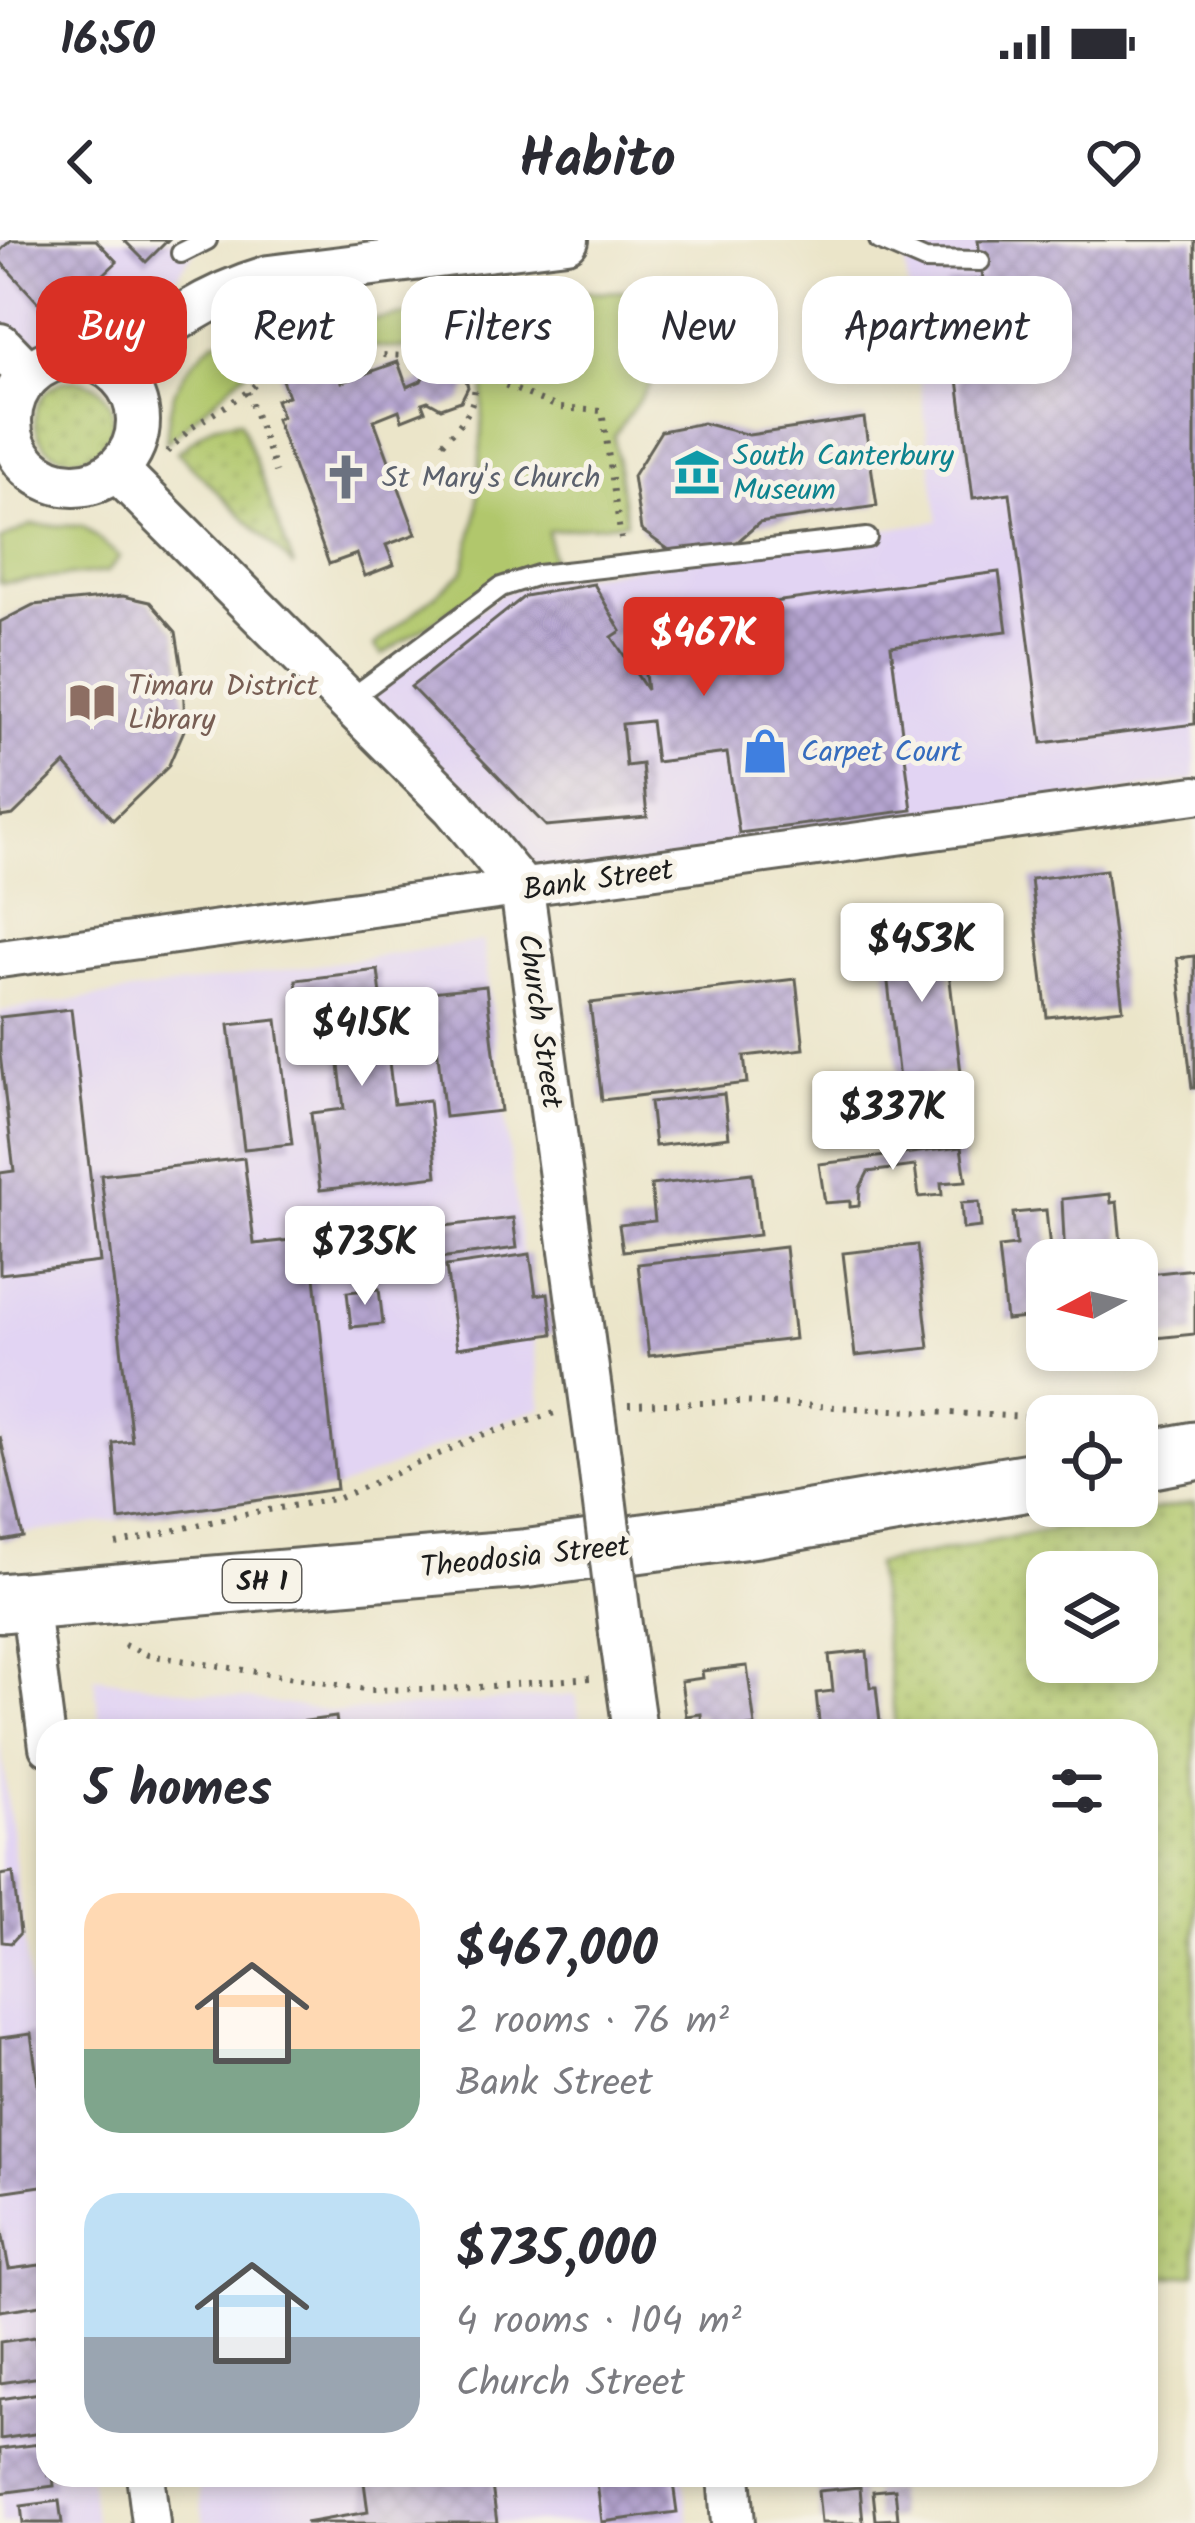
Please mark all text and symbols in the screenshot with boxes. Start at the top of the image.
text: 16:50 [60,6,155,78]
text: Habito [519,119,676,205]
icon: back [48,129,114,195]
icon: heart [1081,129,1147,195]
chip: Buy [36,276,187,384]
chip: Rent [211,276,377,384]
chip: Filters [401,276,594,384]
chip: New [618,276,778,384]
chip: Apartment [802,276,1072,384]
place label: South Canterbury Museum [733,433,955,515]
museum icon: South Canterbury Museum [672,447,722,497]
church icon: St Mary's Church [321,452,371,502]
place label: St Mary's Church [382,455,600,503]
pin: $467K [620,597,788,699]
text: $467K [650,605,758,667]
place label: Timaru District Library [128,663,319,745]
library icon: Timaru District Library [67,677,117,727]
shop icon: Carpet Court [740,726,790,776]
place label: Carpet Court [801,729,962,777]
street label: Bank Street [520,847,677,915]
pin: $453K [838,903,1006,1005]
text: $453K [868,911,976,973]
street label: Church Street [503,931,575,1112]
pin: $415K [278,987,446,1089]
text: $415K [312,995,412,1057]
pin: $337K [809,1071,977,1173]
text: $337K [839,1079,947,1141]
pin: $735K [281,1206,449,1308]
text: $735K [312,1214,418,1276]
north arrow [1026,1239,1158,1371]
map controls [1026,1239,1158,1683]
button: locate [1026,1395,1158,1527]
street label: Theodosia Street [418,1523,632,1593]
button: layers [1026,1551,1158,1683]
road number: SH 1 [223,1560,301,1602]
text: 5 homes [84,1751,272,1832]
icon: filters [1044,1758,1110,1824]
text: $467,000 [456,1911,658,1992]
icon: home [180,1941,324,2085]
text: 2 rooms · 76 m² [456,1992,729,2054]
text: Bank Street [456,2054,653,2116]
text: $735,000 [456,2211,656,2292]
icon: home [180,2241,324,2385]
text: 4 rooms · 104 m² [456,2292,741,2354]
text: Church Street [456,2354,685,2416]

